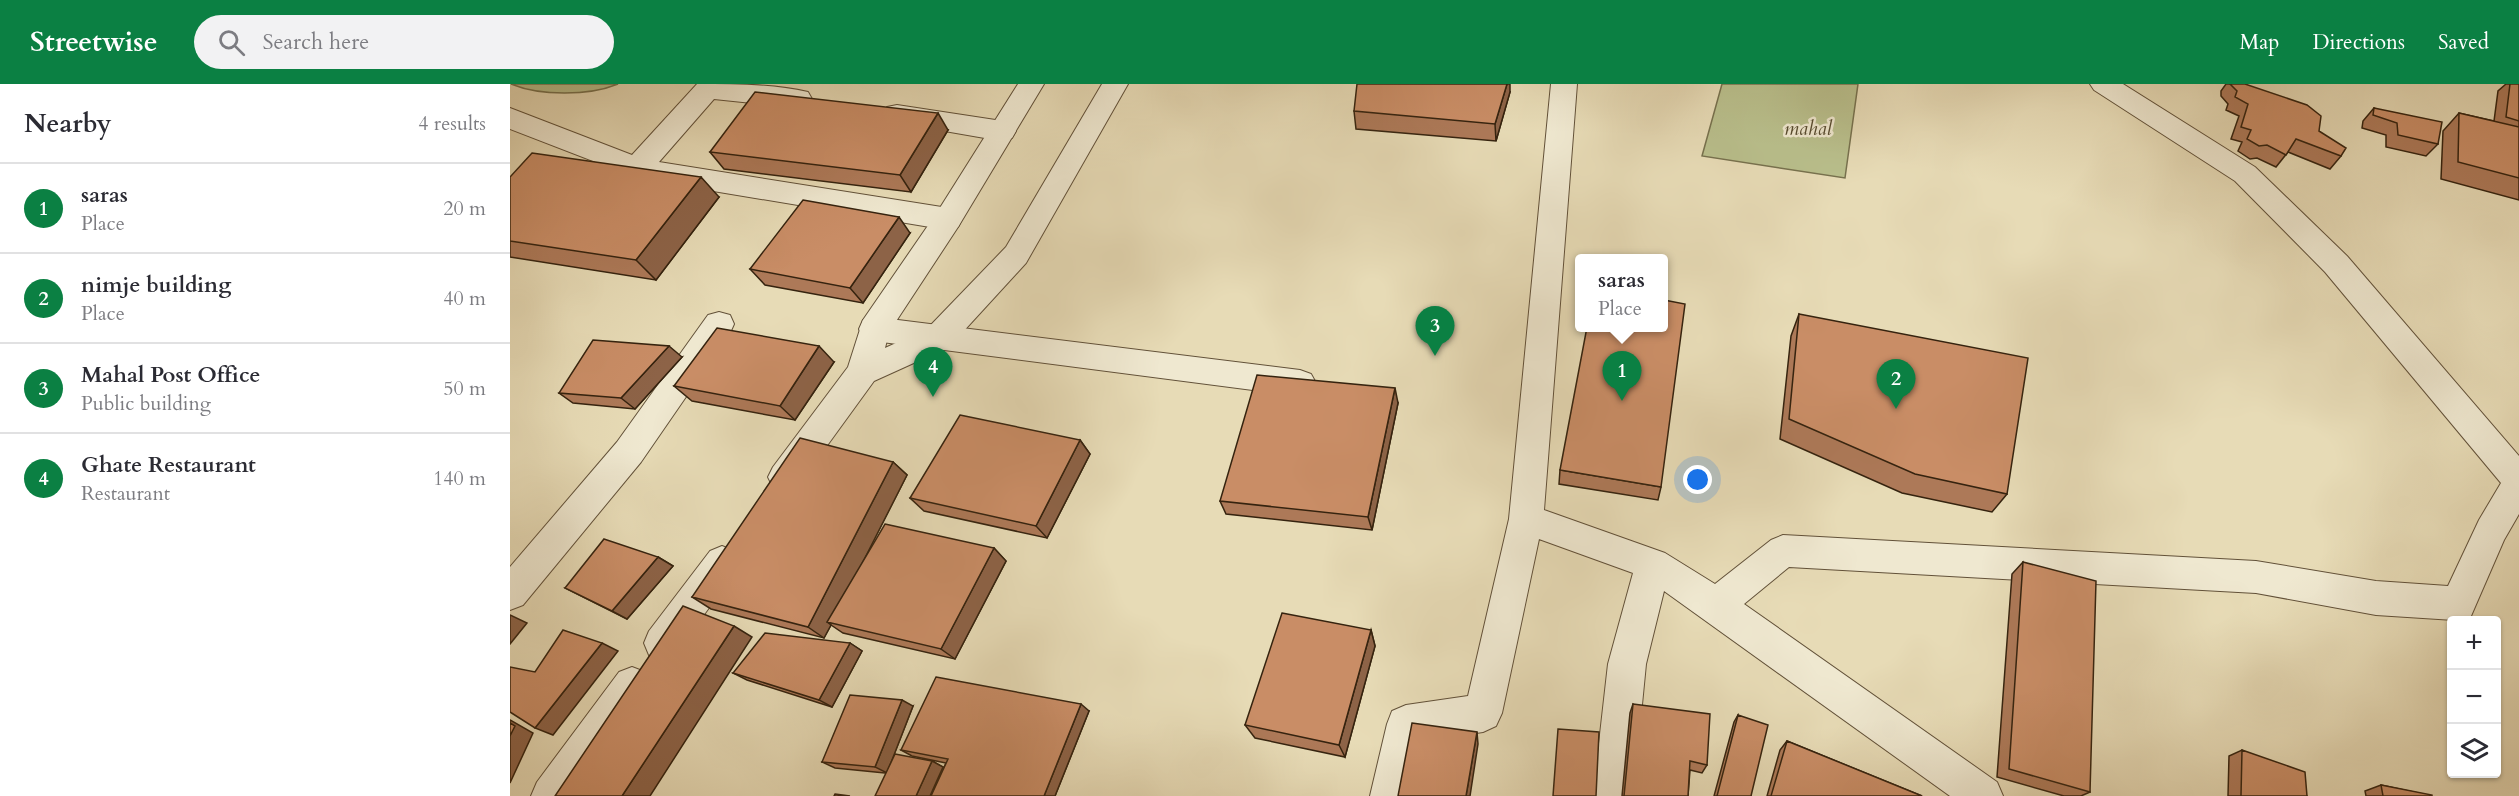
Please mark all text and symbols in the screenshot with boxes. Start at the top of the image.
search box [194,15,614,69]
text: Streetwise [30,23,158,61]
icon: search [215,26,248,59]
text: Search here [263,27,369,57]
text: Map [2239,28,2279,57]
text: Directions [2312,28,2405,57]
text: Saved [2438,28,2489,57]
text: Nearby [24,106,112,141]
text: 4 results [418,110,486,137]
park label: mahal [1784,115,1833,142]
text: saras [81,180,128,210]
text: 1 [38,195,49,222]
text: 20 m [443,195,486,222]
text: Place [81,210,125,237]
popup [1575,254,1668,332]
text: saras [1598,265,1645,295]
text: nimje building [81,270,231,300]
text: 2 [38,285,49,312]
text: 40 m [443,285,486,312]
text: Place [1598,295,1642,322]
text: Place [81,300,125,327]
pin: 3 [1416,306,1454,356]
pin: 4 [914,348,952,397]
pin: 1 [1602,352,1642,401]
text: Mahal Post Office [81,360,260,390]
pin: 2 [1876,360,1916,409]
text: 3 [38,375,49,402]
text: 50 m [443,375,486,402]
text: Public building [81,390,211,417]
text: Ghate Restaurant [81,450,256,480]
text: 4 [38,465,49,492]
text: 140 m [433,465,486,492]
your location [1683,465,1712,494]
text: Restaurant [81,480,170,507]
map controls [2447,616,2501,778]
button: + [2447,616,2501,670]
button: − [2447,670,2501,724]
button: layers [2447,724,2501,778]

